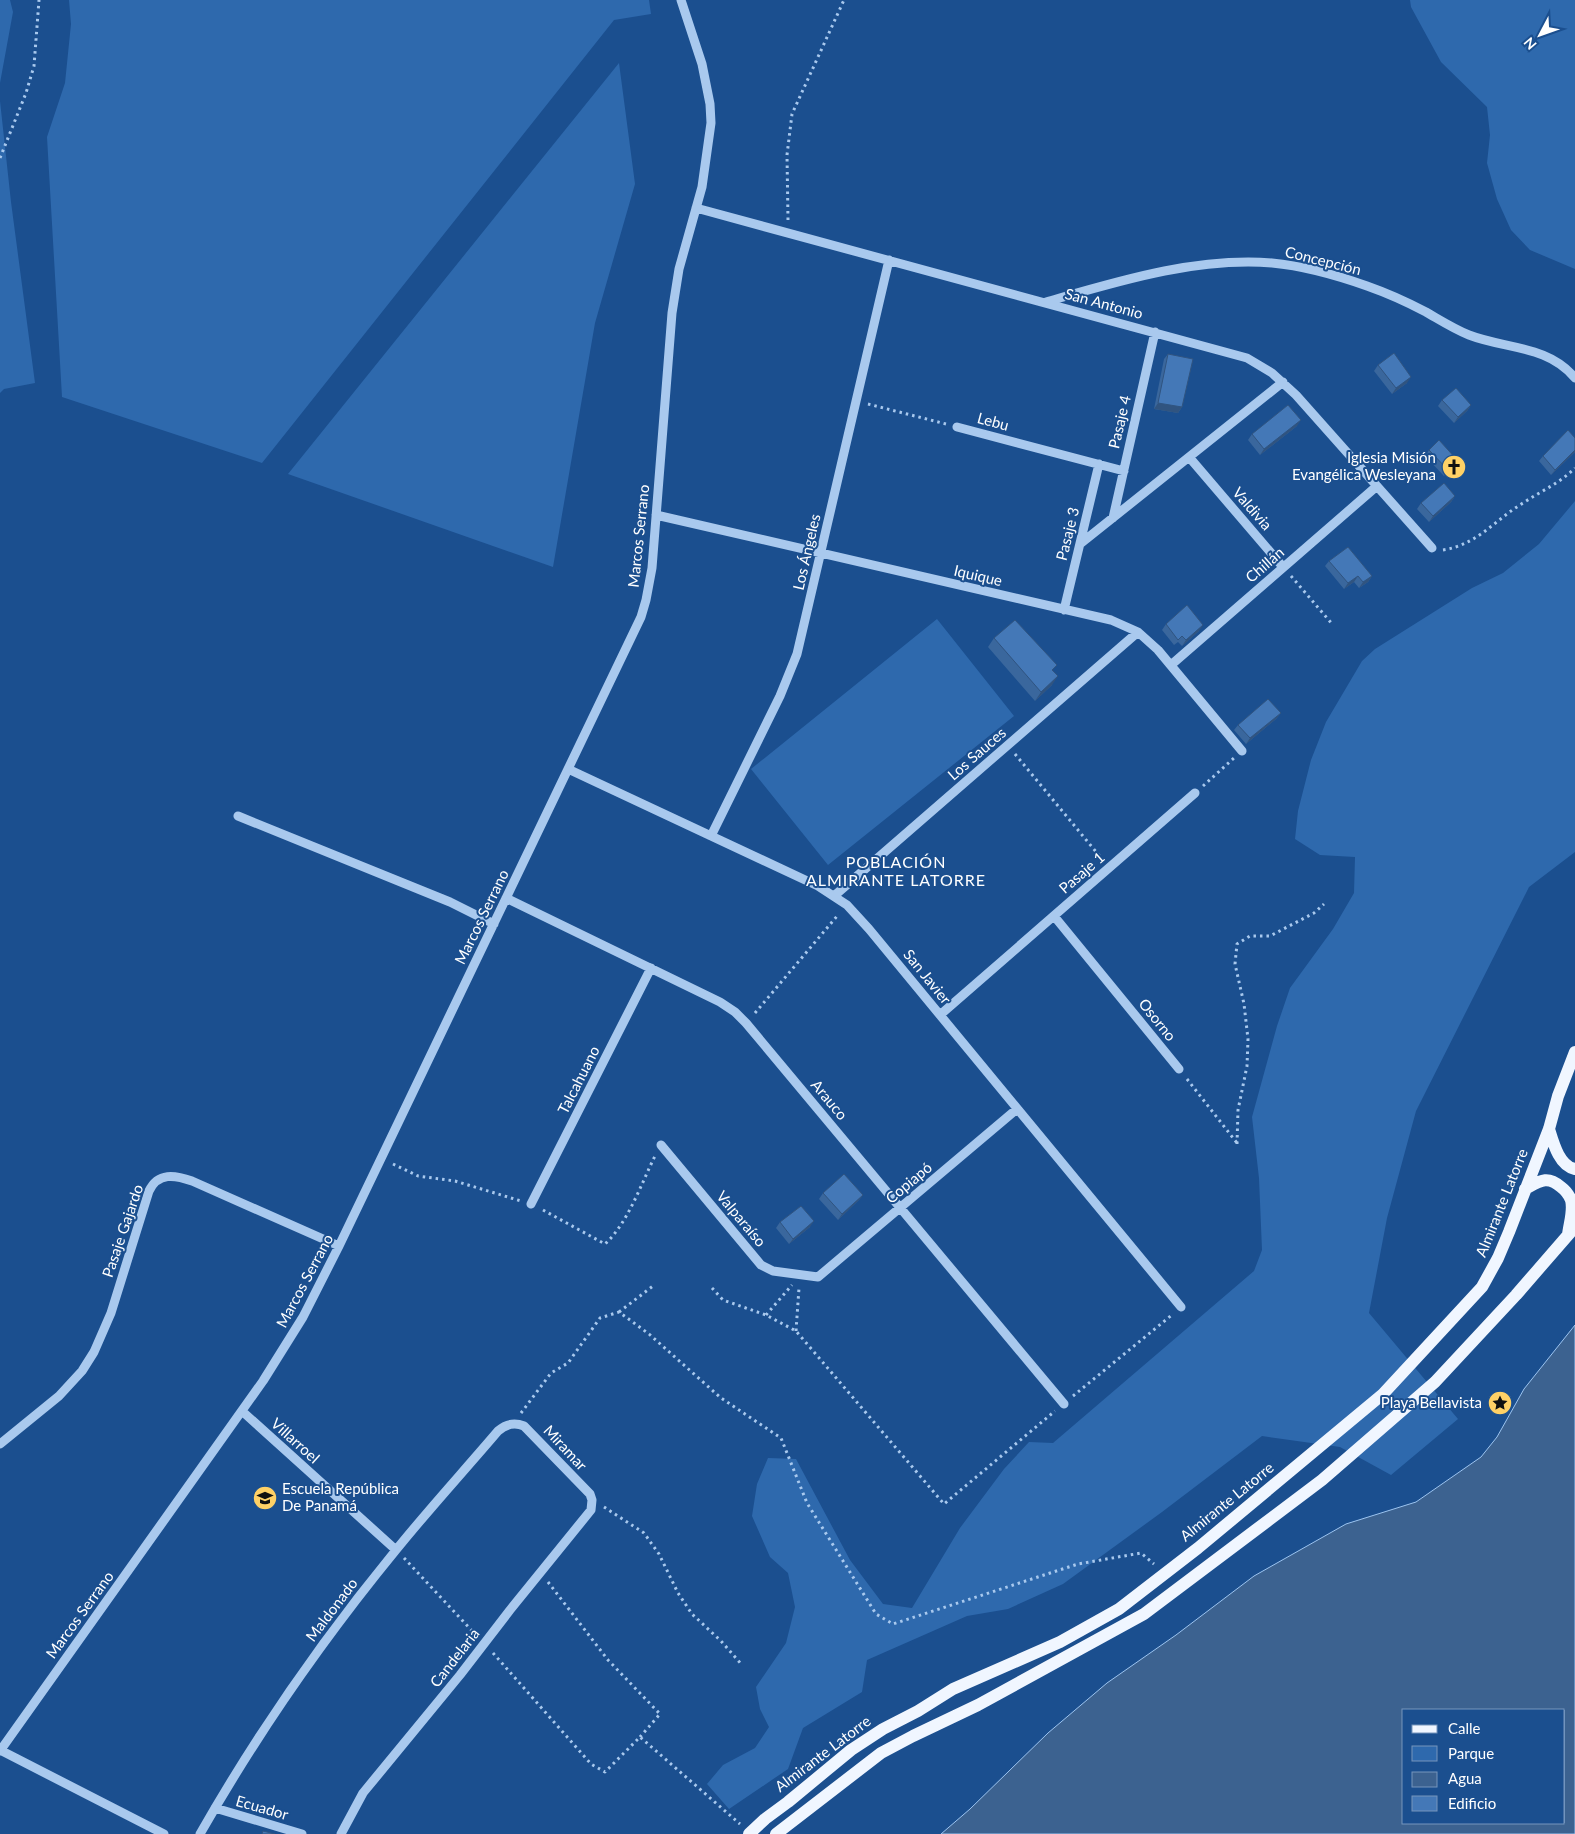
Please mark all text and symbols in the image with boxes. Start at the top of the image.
north arrow [1515,10,1565,60]
text: N [1520,34,1540,54]
street label: Concepción [1283,242,1363,278]
street label: San Antonio [1063,284,1145,322]
street label: Pasaje 4 [1104,393,1134,450]
street label: Lebu [976,408,1011,434]
place label: Iglesia Misión Evangélica Wesleyana [1292,448,1436,483]
church icon: Iglesia Misión Evangélica Wesleyana [1441,454,1467,480]
street label: Valdivia [1229,483,1276,533]
street label: Marcos Serrano [624,484,652,588]
street label: Pasaje 3 [1052,505,1082,562]
street label: Los Ángeles [789,512,824,592]
street label: Chillán [1241,543,1287,586]
street label: Iquique [952,561,1004,589]
street label: Los Sauces [944,723,1009,783]
street label: Pasaje 1 [1055,848,1108,897]
district label: POBLACIÓN ALMIRANTE LATORRE [806,852,986,889]
street label: Marcos Serrano [450,866,512,967]
street label: San Javier [900,945,956,1008]
street label: Osorno [1135,995,1180,1044]
street label: Talcahuano [553,1043,603,1117]
street label: Arauco [808,1076,852,1123]
street label: Almirante Latorre [1471,1146,1531,1259]
street label: Copiapó [882,1158,935,1207]
street label: Pasaje Gajardo [98,1182,146,1279]
street label: Valparaíso [713,1187,770,1250]
street label: Marcos Serrano [272,1231,336,1330]
place icon: Playa Bellavista [1487,1390,1513,1416]
place label: Playa Bellavista [1381,1393,1482,1411]
street label: Villarroel [268,1414,324,1467]
street label: Miramar [540,1421,592,1474]
street label: Almirante Latorre [1176,1458,1277,1544]
place label: Escuela República De Panamá [282,1479,399,1514]
school or university icon: Escuela República De Panamá [252,1485,278,1511]
street label: Marcos Serrano [42,1567,117,1661]
street label: Maldonado [302,1574,361,1645]
street label: Candelaria [426,1624,483,1690]
legend [1402,1709,1565,1824]
street label: Almirante Latorre [771,1711,874,1795]
text: Calle [1448,1719,1481,1737]
text: Parque [1448,1744,1494,1762]
text: Agua [1448,1769,1482,1787]
street label: Ecuador [234,1791,291,1823]
text: Edificio [1448,1794,1496,1812]

